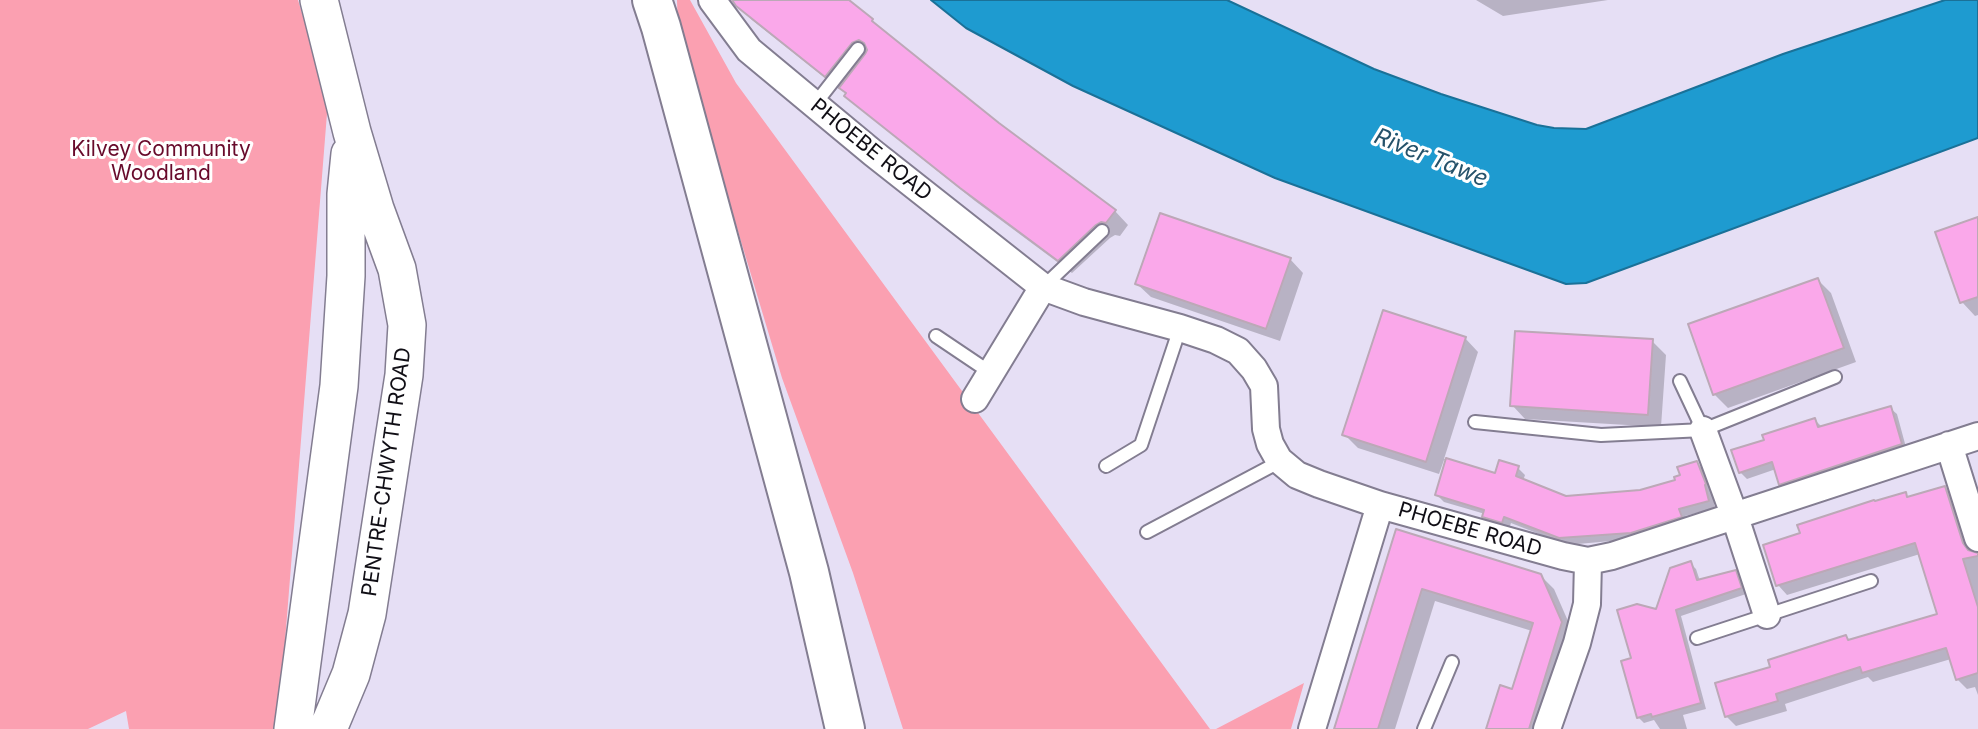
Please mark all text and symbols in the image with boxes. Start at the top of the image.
street label: PHOEBE ROAD [805,93,937,207]
water label: River Tawe [1370,123,1492,193]
park label: Kilvey Community Woodland [71,137,251,187]
street label: PENTRE-CHWYTH ROAD [357,346,417,598]
street label: PHOEBE ROAD [1395,497,1545,563]

